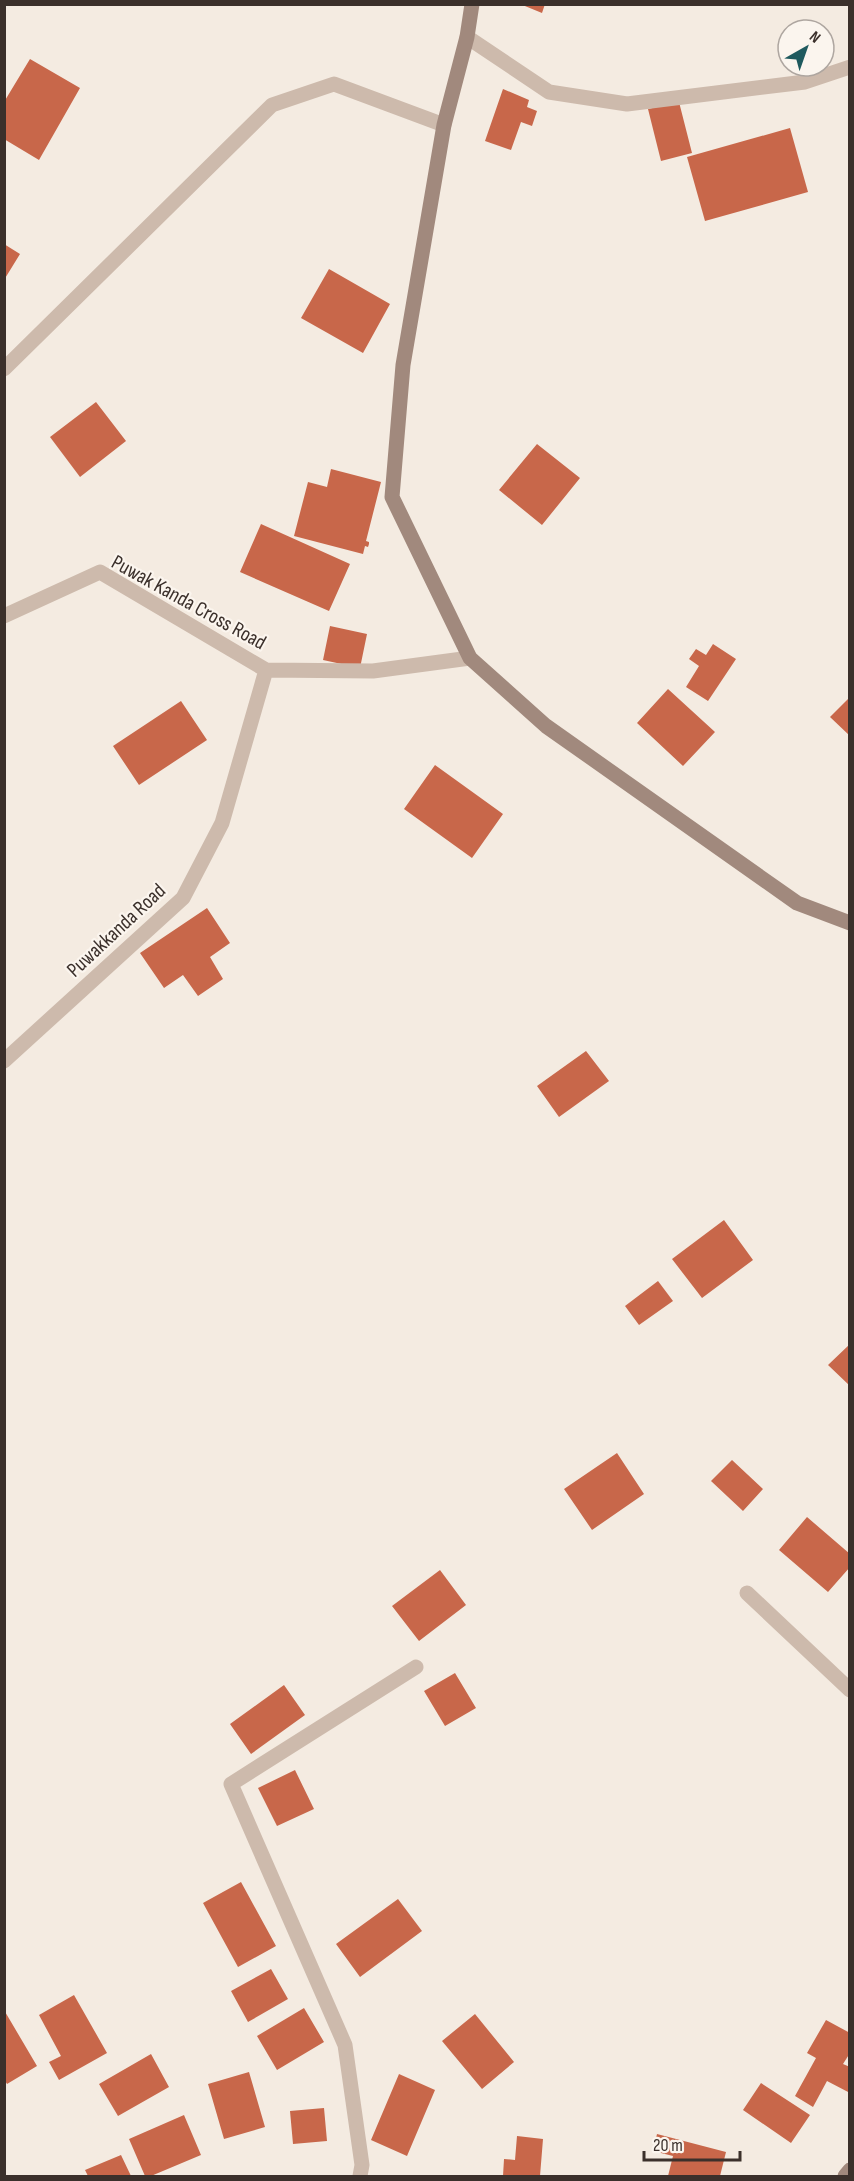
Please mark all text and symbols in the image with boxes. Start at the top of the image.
north arrow [776,18,836,78]
text: N [805,28,824,48]
street label: Puwak Kanda Cross Road [107,550,270,655]
street label: Puwakkanda Road [62,878,171,982]
scale bar [644,2124,740,2162]
text: 20 m [653,2135,683,2156]

